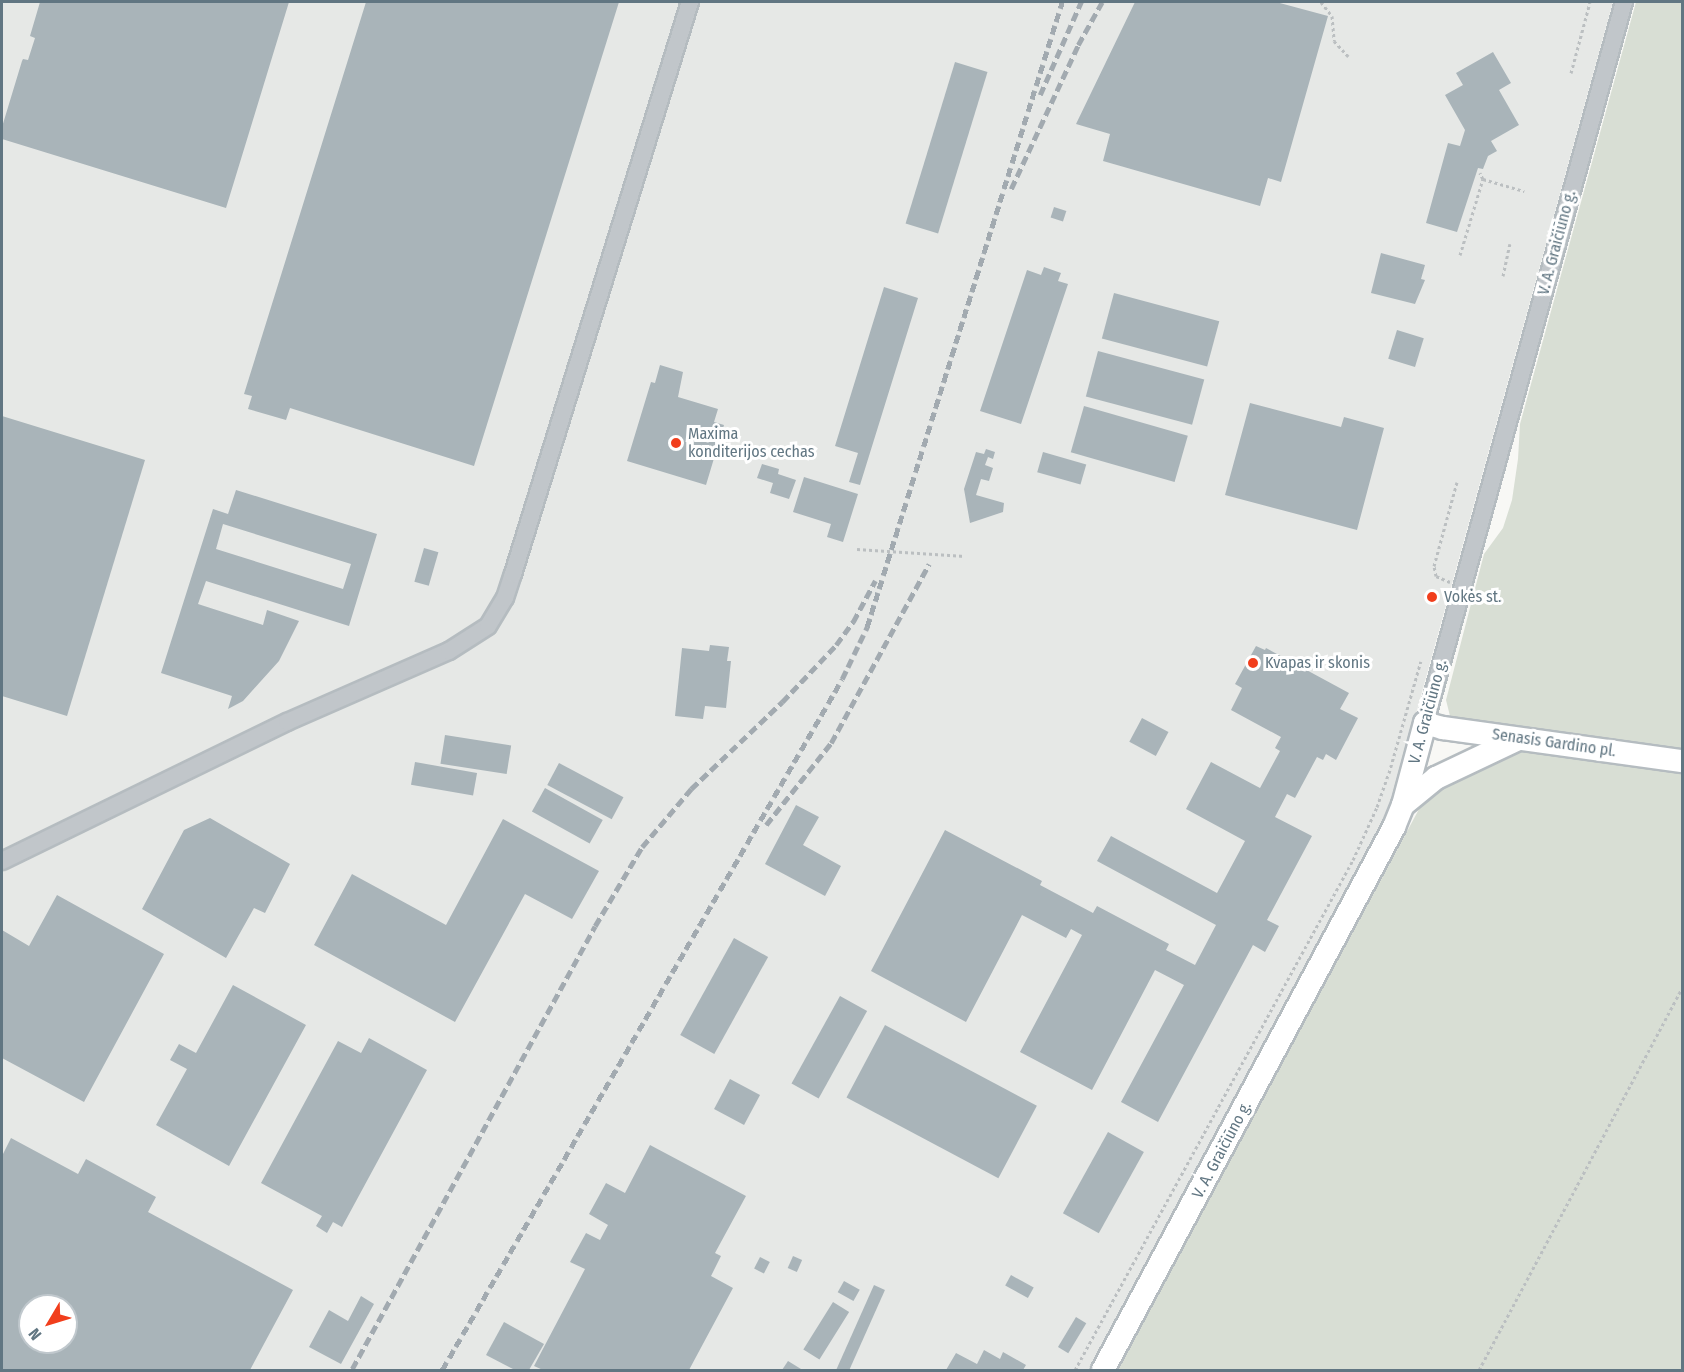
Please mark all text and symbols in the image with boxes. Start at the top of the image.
street label: V. A. Graičiūno g. [1534,189,1580,297]
place label: Maxima konditerijos cechas [688,424,815,462]
marker: Maxima konditerijos cechas [669,436,683,450]
place label: Vokės st. [1444,587,1501,607]
marker: Vokės st. [1425,590,1439,604]
place label: Kvapas ir skonis [1265,653,1370,673]
marker: Kvapas ir skonis [1246,656,1260,670]
street label: V. A. Graičiūno g. [1405,658,1451,766]
street label: Senasis Gardino pl. [1491,725,1617,761]
street label: V. A. Graičiūno g. [1188,1098,1256,1202]
north arrow [18,1294,78,1354]
text: N [25,1325,45,1344]

